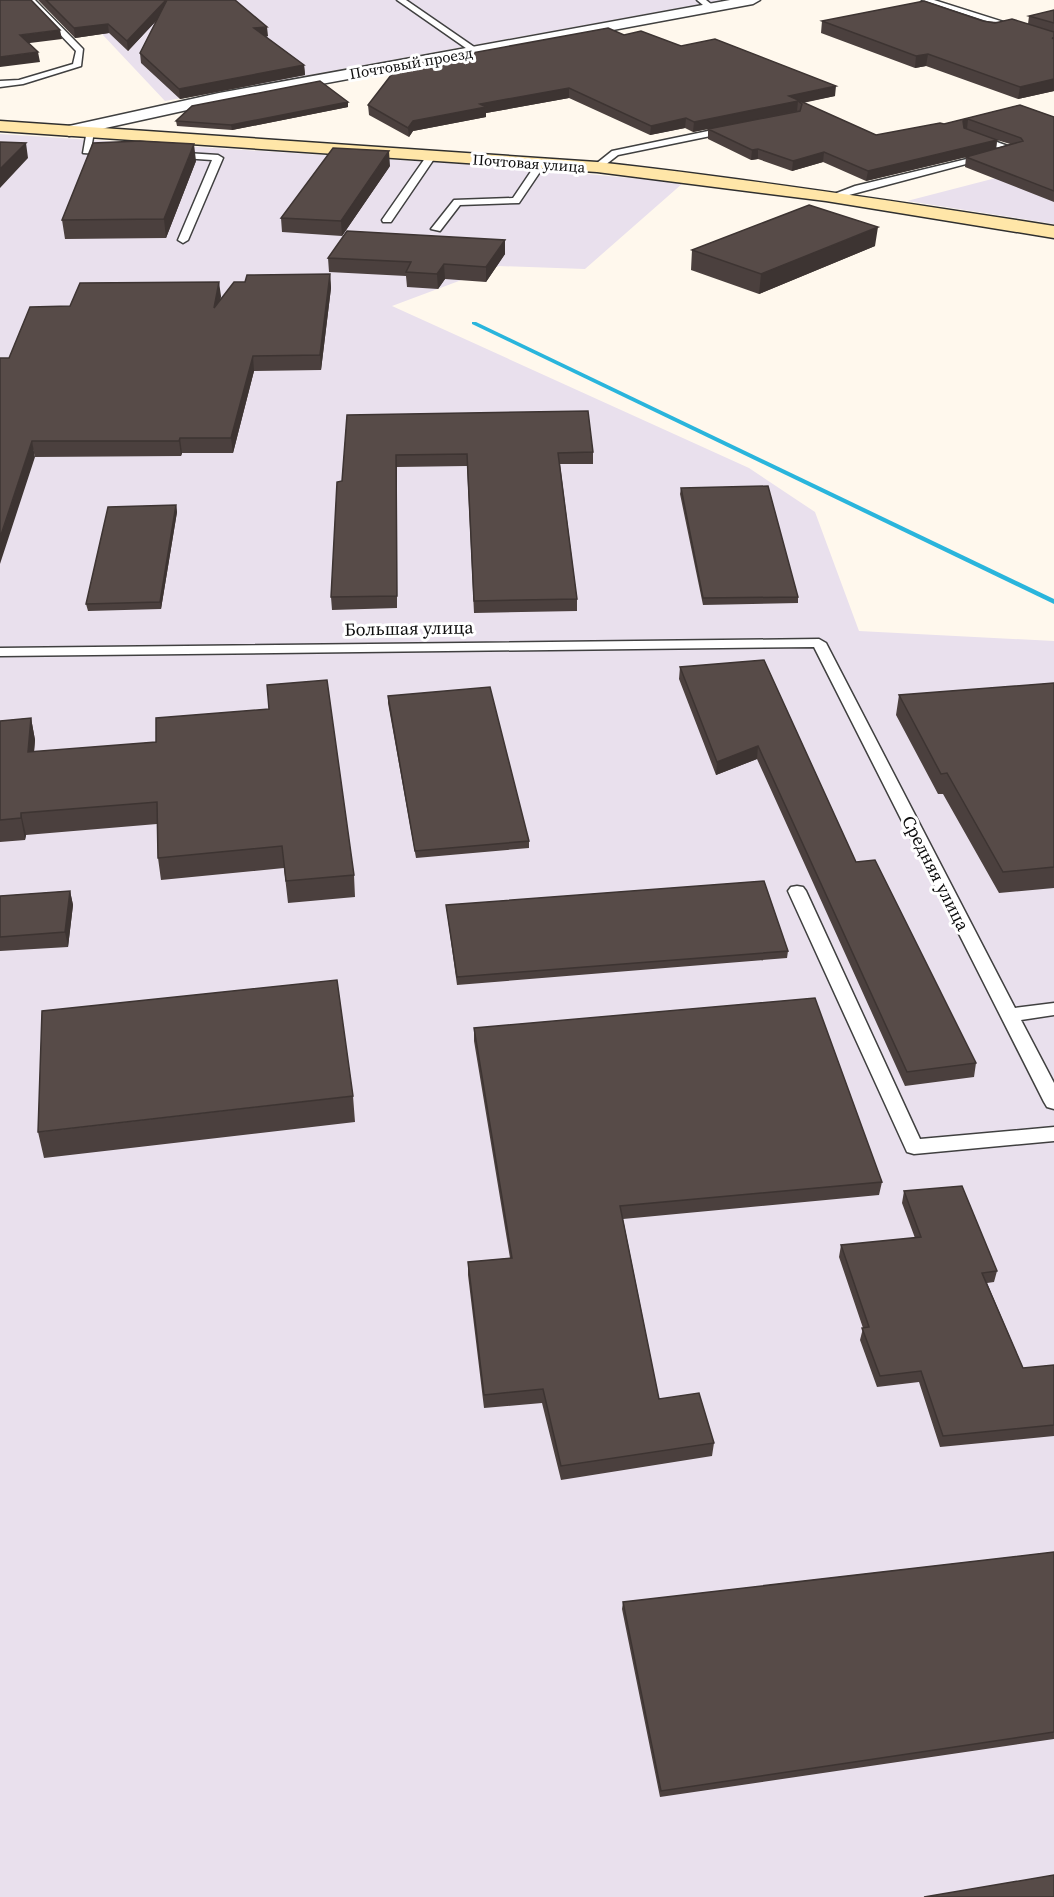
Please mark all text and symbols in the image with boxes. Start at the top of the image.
street label: Почтовый проезд [348,42,475,84]
street label: Почтовая улица [472,149,586,177]
street label: Большая улица [344,614,475,642]
street label: Средняя улица [896,811,976,936]

